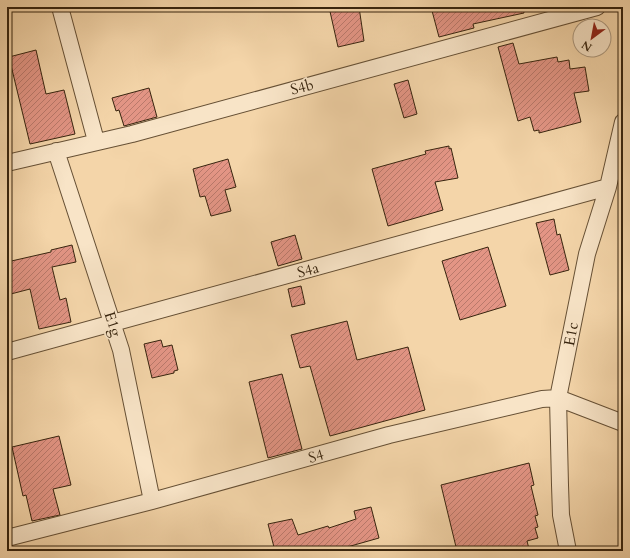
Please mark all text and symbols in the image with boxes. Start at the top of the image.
north arrow [572,18,612,58]
text: N [579,37,595,55]
street label: S4b [288,74,316,100]
street label: S4a [295,257,322,282]
street label: E1g [100,309,127,340]
street label: E1c [559,320,583,348]
street label: S4 [306,444,326,468]

